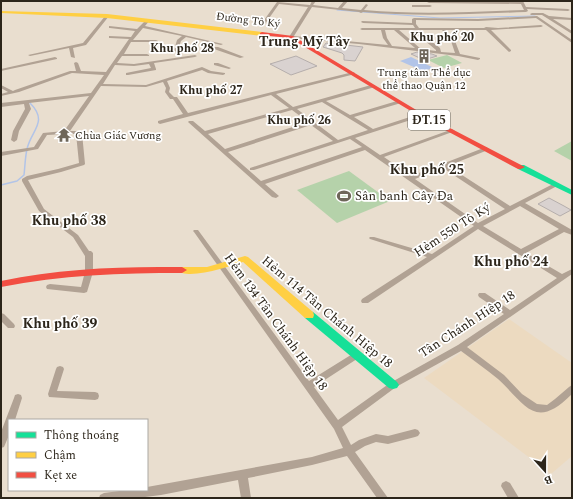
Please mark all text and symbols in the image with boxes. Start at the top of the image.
street label: Đường Tô Ký [215,8,282,32]
district label: Khu phố 20 [410,28,474,47]
district label: Trung Mỹ Tây [259,31,351,52]
district label: Khu phố 28 [150,39,214,58]
building icon: Trung tâm Thể dục thể thao Quận 12 [416,48,432,64]
place label: Trung tâm Thể dục thể thao Quận 12 [377,64,471,94]
district label: Khu phố 27 [179,81,243,100]
road number: ĐT.15 [408,110,450,130]
district label: Khu phố 26 [267,111,331,130]
temple icon: Chùa Giác Vương [56,127,72,143]
place label: Chùa Giác Vương [75,127,161,144]
district label: Khu phố 25 [390,159,464,180]
place label: Sân banh Cây Đa [355,186,454,206]
sports icon: Sân banh Cây Đa [336,188,352,204]
street label: Hẻm 550 Tô Ký [410,197,495,262]
district label: Khu phố 38 [32,210,107,231]
street label: Hẻm 134 Tân Chánh Hiệp 18 [219,249,333,395]
street label: Hẻm 114 Tân Chánh Hiệp 18 [257,251,397,373]
district label: Khu phố 24 [474,251,549,272]
street label: Tân Chánh Hiệp 18 [415,285,519,363]
district label: Khu phố 39 [23,313,98,334]
legend [8,419,148,491]
text: Thông thoáng [44,426,119,445]
text: Chậm [44,446,76,465]
north arrow [525,451,565,491]
text: Kẹt xe [44,466,77,485]
text: B [542,471,555,489]

